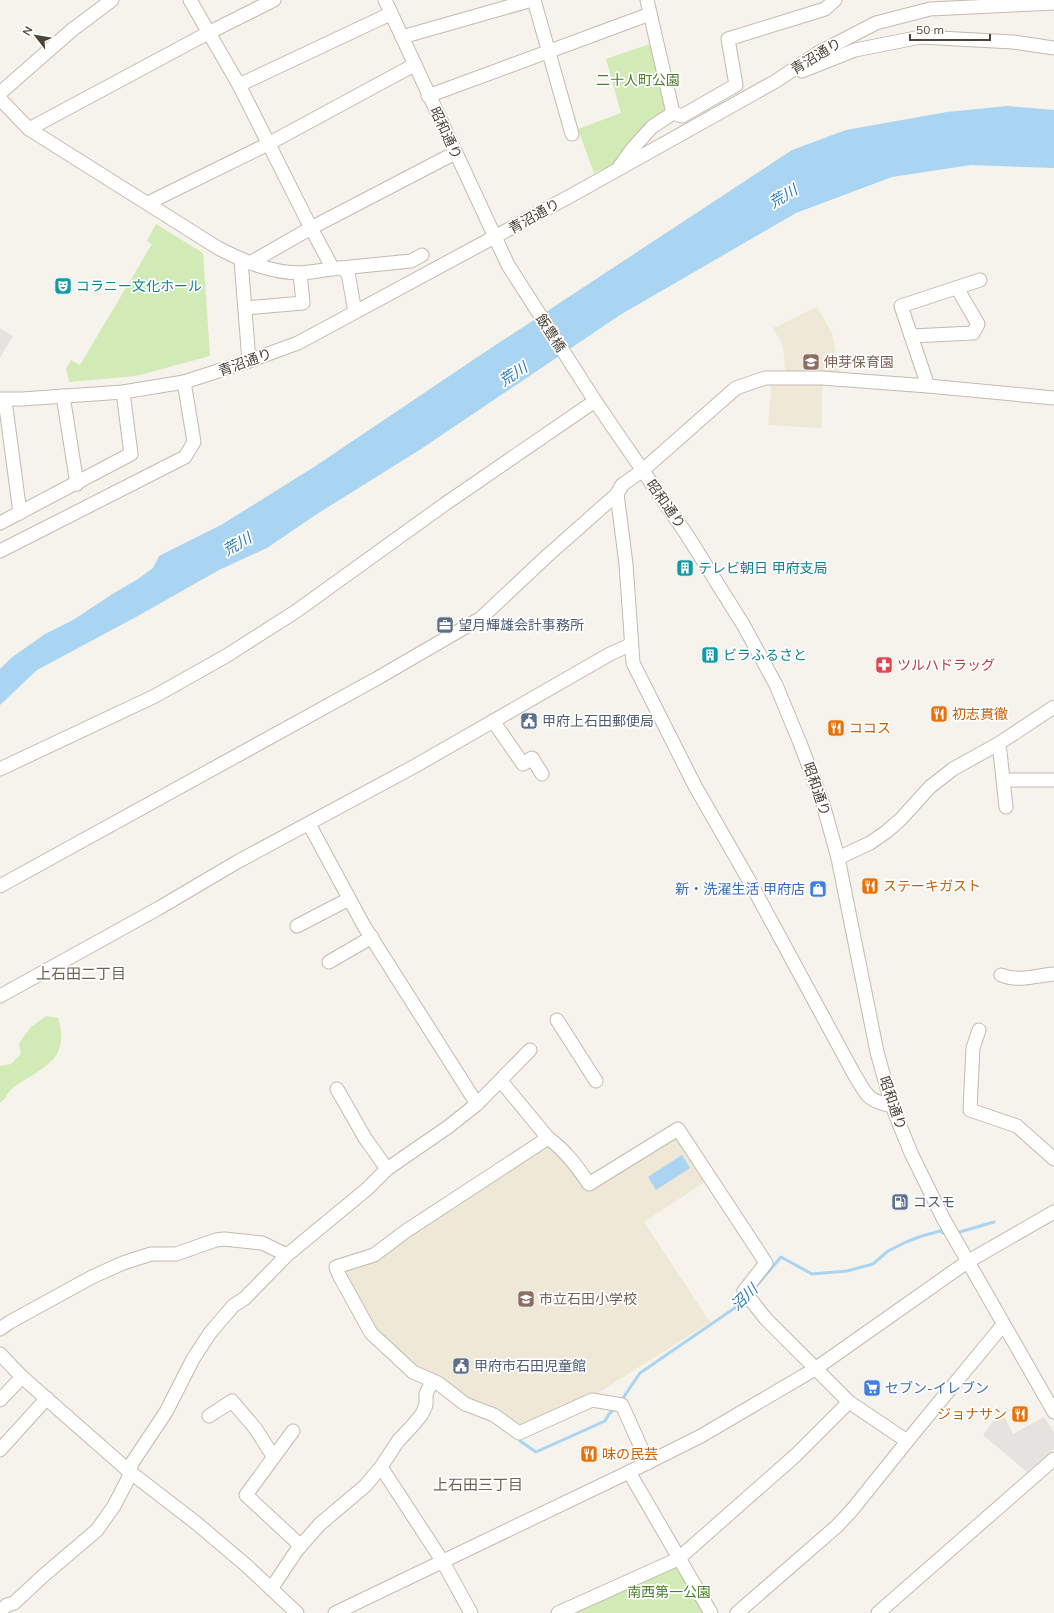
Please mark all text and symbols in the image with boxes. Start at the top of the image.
north arrow [16,16,56,56]
scale bar [910,16,990,42]
text: 50 m [916,22,944,37]
text: N [19,24,36,38]
street label: 青沼通り [787,34,845,78]
park label: 二十人町公園 [596,71,680,89]
street label: 昭和通り [426,104,466,162]
water label: 荒川 [765,179,802,212]
street label: 青沼通り [505,195,563,237]
theatre icon: コラニー文化ホール [53,276,73,296]
place label: コラニー文化ホール [76,277,202,295]
street label: 飯豊橋 [532,310,570,356]
street label: 青沼通り [216,344,274,380]
school or university icon: 伸芽保育園 [801,352,821,372]
place label: 伸芽保育園 [824,353,894,371]
water label: 荒川 [495,357,532,390]
street label: 昭和通り [643,476,689,532]
water label: 荒川 [219,527,256,560]
building icon: テレビ朝日 甲府支局 [675,558,695,578]
place label: テレビ朝日 甲府支局 [698,559,828,577]
office icon: 望月輝雄会計事務所 [435,615,455,635]
place label: 望月輝雄会計事務所 [458,616,584,634]
building icon: ビラふるさと [700,645,720,665]
place label: ビラふるさと [723,646,807,664]
pharmacy icon: ツルハドラッグ [874,655,894,675]
place label: ツルハドラッグ [897,656,995,674]
restaurant icon: 初志貫徹 [929,704,949,724]
place label: 初志貫徹 [952,705,1008,723]
public building icon: 甲府上石田郵便局 [519,711,539,731]
place label: 甲府上石田郵便局 [542,712,654,730]
restaurant icon: ココス [826,718,846,738]
place label: ココス [849,719,891,737]
street label: 昭和通り [799,760,835,818]
restaurant icon: ステーキガスト [860,876,880,896]
place label: ステーキガスト [883,877,981,895]
shop icon: 新・洗濯生活 甲府店 [808,879,828,899]
place label: 新・洗濯生活 甲府店 [675,880,805,898]
district label: 上石田二丁目 [36,964,126,983]
street label: 昭和通り [875,1074,911,1132]
fuel station icon: コスモ [890,1192,910,1212]
place label: コスモ [913,1193,955,1211]
water label: 沼川 [727,1278,763,1314]
school or university icon: 市立石田小学校 [516,1289,536,1309]
place label: 市立石田小学校 [539,1290,637,1308]
public building icon: 甲府市石田児童館 [451,1356,471,1376]
place label: 甲府市石田児童館 [474,1357,586,1375]
supermarket icon: セブン-イレブン [862,1378,882,1398]
place label: セブン-イレブン [885,1379,989,1397]
restaurant icon: ジョナサン [1010,1404,1030,1424]
place label: ジョナサン [937,1405,1007,1423]
restaurant icon: 味の民芸 [579,1444,599,1464]
place label: 味の民芸 [602,1445,658,1463]
district label: 上石田三丁目 [433,1475,523,1494]
park label: 南西第一公園 [627,1583,711,1601]

